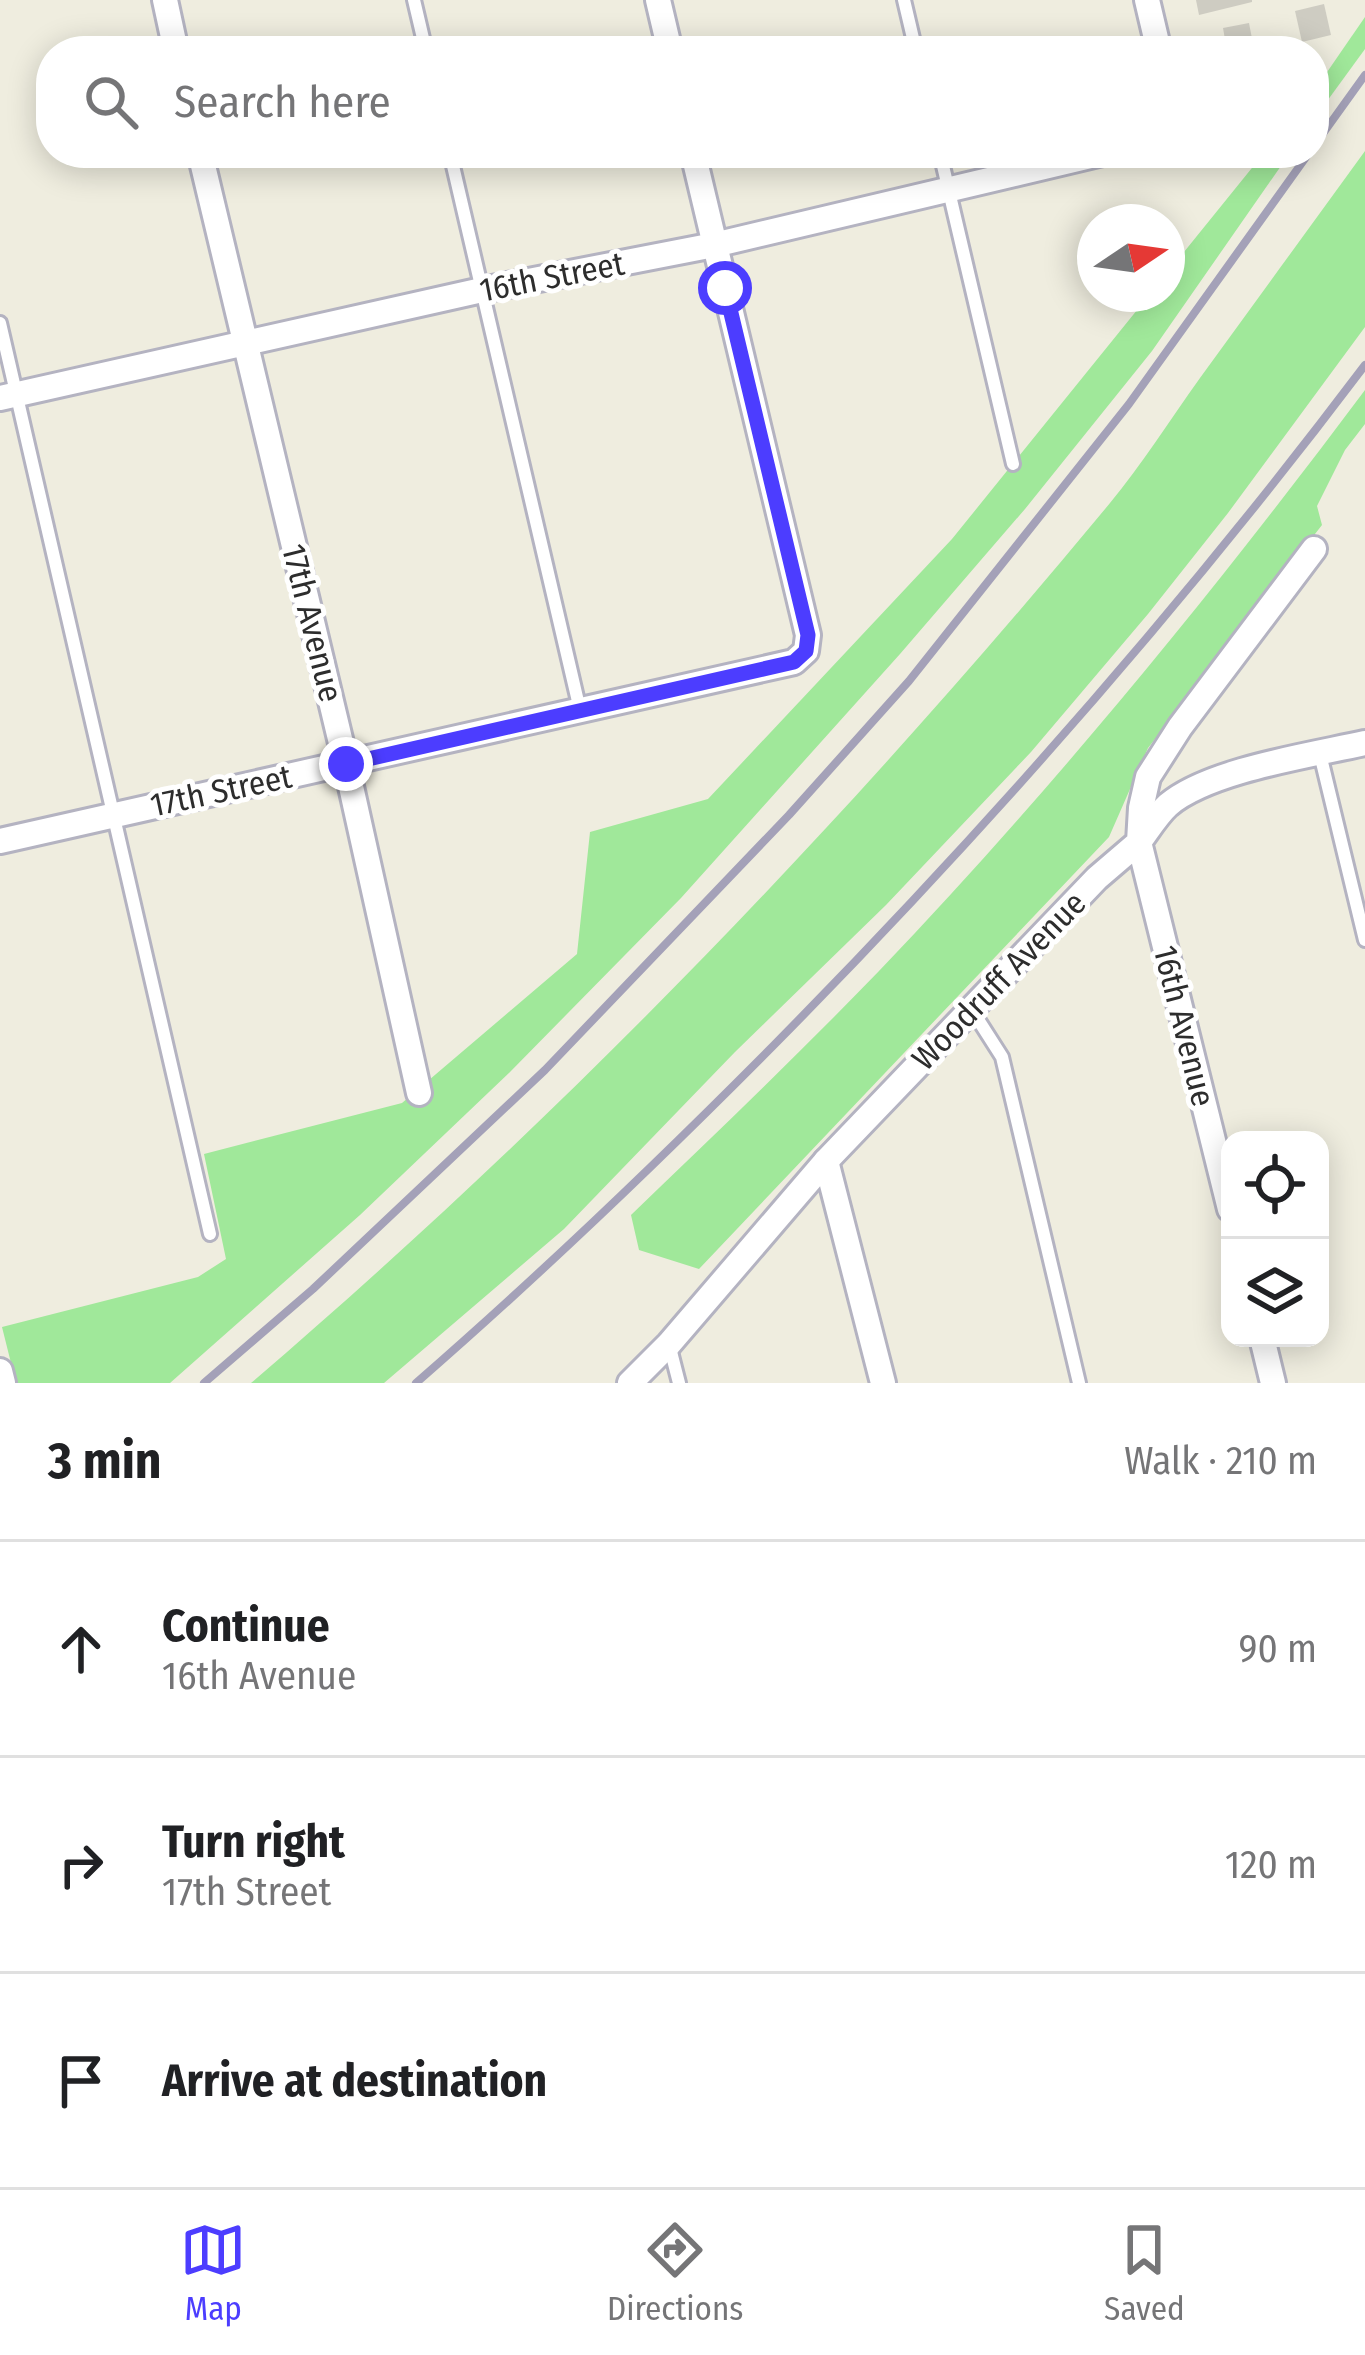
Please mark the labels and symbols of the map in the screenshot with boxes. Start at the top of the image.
north arrow [1077,204,1185,312]
street label: 16th Street [476,243,628,311]
route start [698,261,752,315]
street label: 17th Avenue [273,540,351,706]
route end [319,737,373,791]
street label: 17th Street [147,756,295,825]
street label: Woodruff Avenue [904,883,1094,1079]
street label: 16th Avenue [1145,941,1223,1111]

